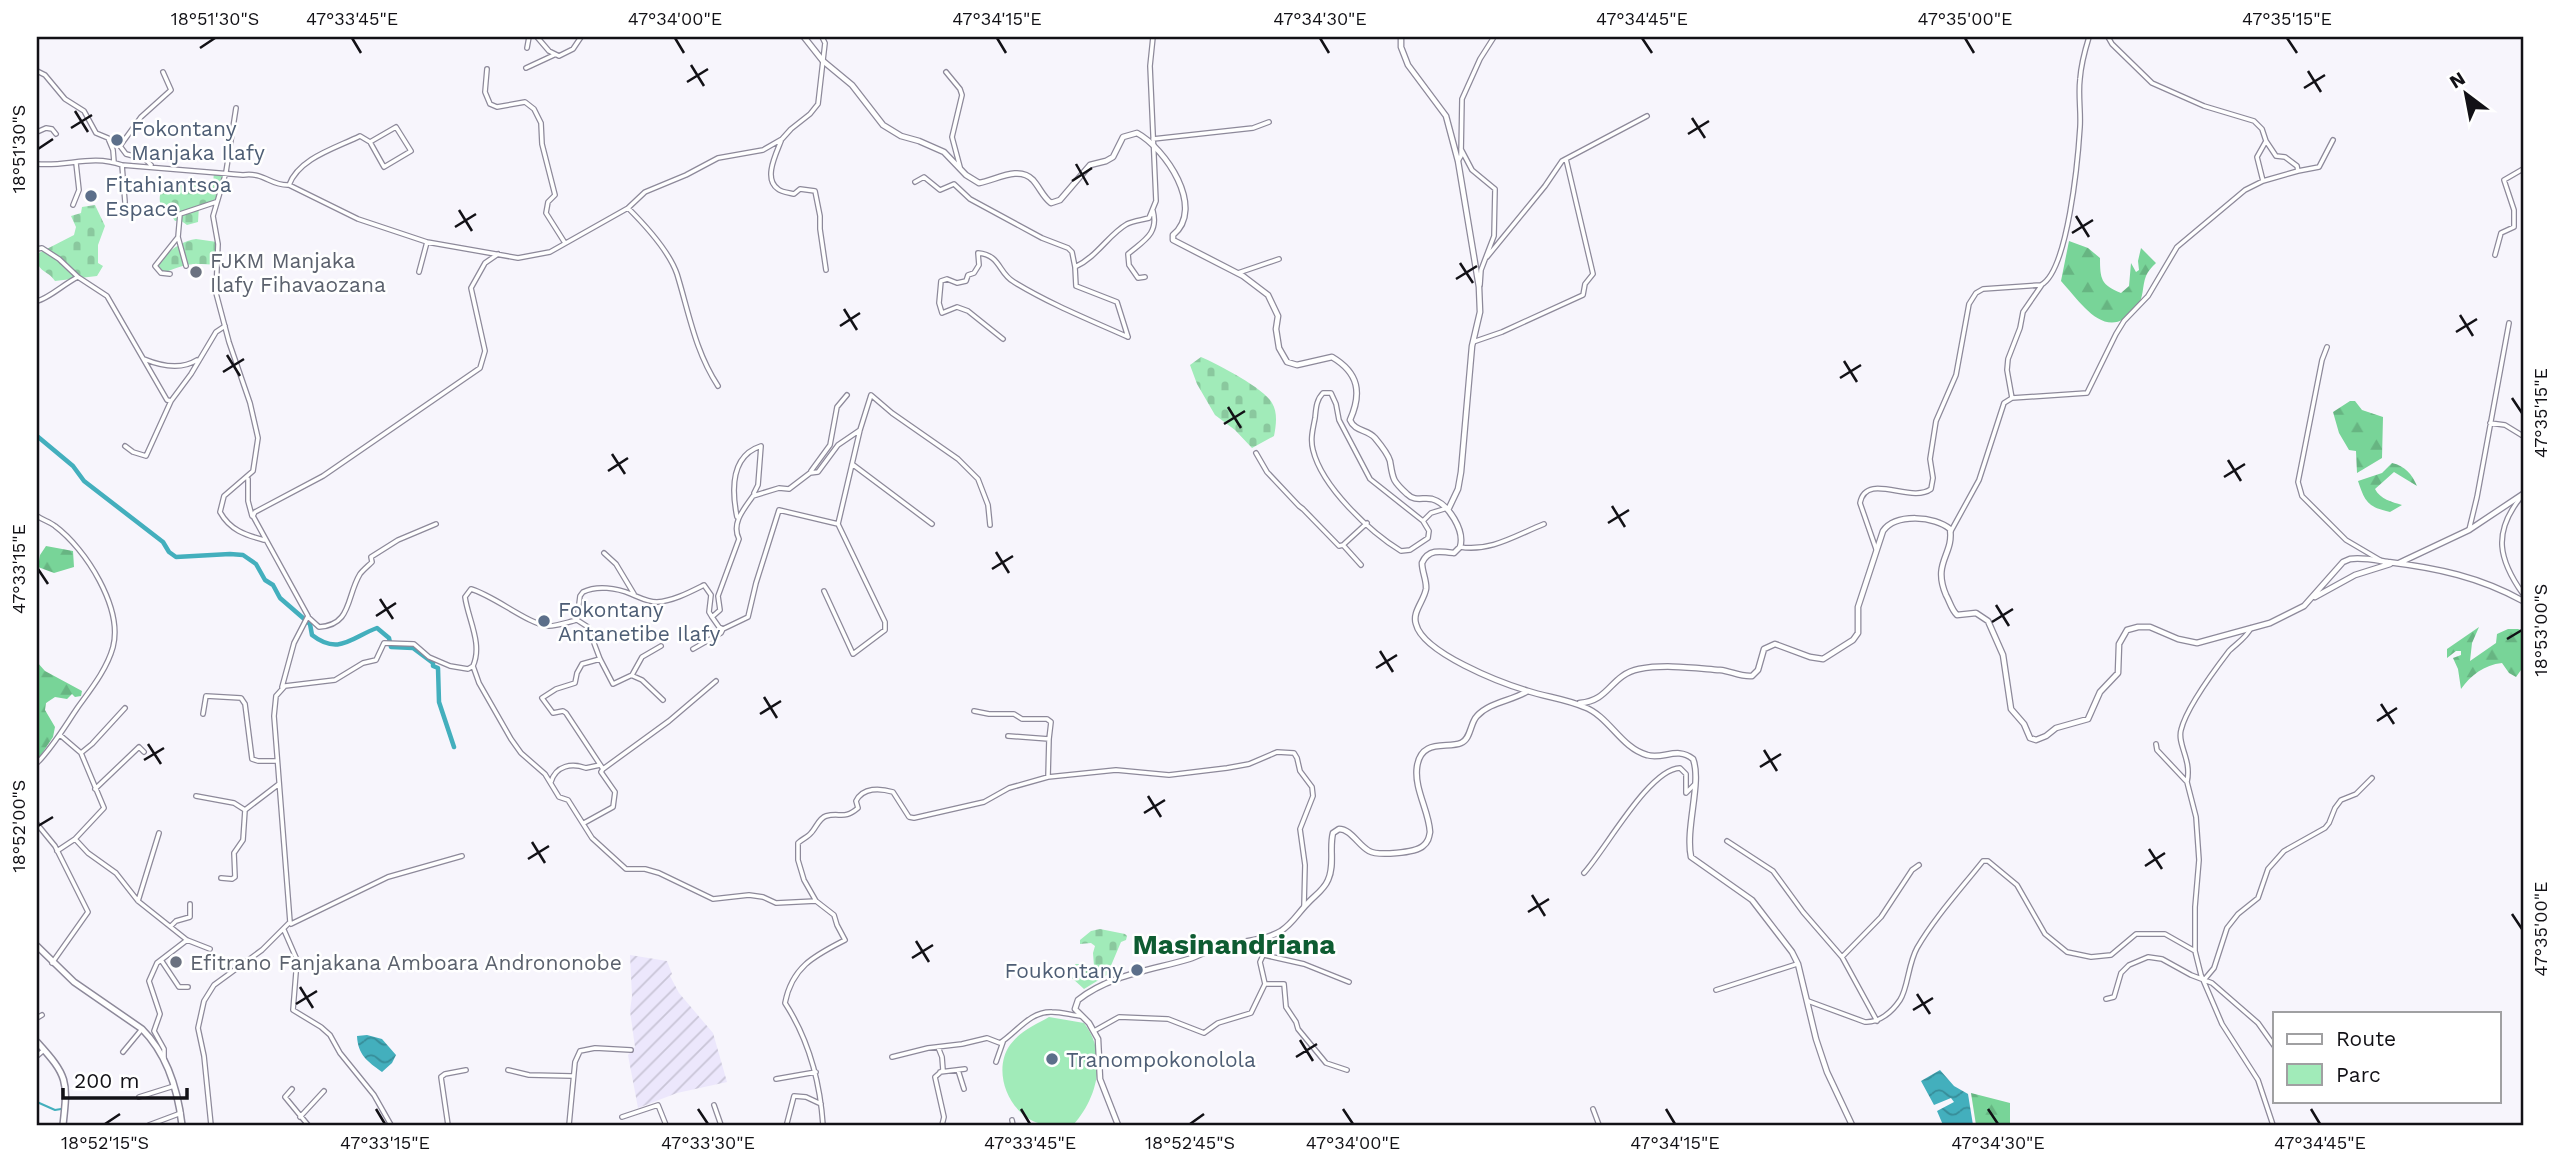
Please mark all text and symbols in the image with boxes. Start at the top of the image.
text: 18°51'30"S [171,8,259,29]
text: 47°33'45"E [306,8,398,29]
text: 47°34'00"E [628,8,722,29]
text: 47°34'15"E [952,8,1042,29]
text: 47°34'30"E [1273,8,1367,29]
text: 47°34'45"E [1596,8,1688,29]
text: 47°35'00"E [1918,8,2012,29]
text: 47°35'15"E [2242,8,2332,29]
north arrow [2430,60,2500,130]
text: N [2445,67,2469,93]
text: 18°51'30"S [8,105,29,193]
place label: Fokontany Manjaka Ilafy [131,116,265,165]
marker: Fokontany Manjaka Ilafy [109,132,125,148]
place label: Fitahiantsoa Espace [105,172,232,221]
marker: Fitahiantsoa Espace [83,188,99,204]
place label: FJKM Manjaka Ilafy Fihavaozana [210,248,386,297]
marker: FJKM Manjaka Ilafy Fihavaozana [188,264,204,280]
text: 47°35'15"E [2530,368,2551,458]
text: 47°33'15"E [8,524,29,614]
text: 18°53'00"S [2530,584,2551,676]
place label: Fokontany Antanetibe Ilafy [558,597,721,646]
marker: Fokontany Antanetibe Ilafy [536,613,552,629]
text: 18°52'00"S [8,780,29,872]
text: 47°35'00"E [2530,882,2551,976]
district label: Masinandriana [1132,928,1336,961]
place label: Efitrano Fanjakana Amboara Andrononobe [190,950,622,975]
marker: Efitrano Fanjakana Amboara Andrononobe [168,954,184,970]
place label: Foukontany [1005,958,1123,983]
marker: Foukontany [1129,962,1145,978]
legend [2273,1012,2500,1102]
text: Route [2336,1026,2396,1051]
place label: Tranompokonolola [1066,1047,1256,1072]
marker: Tranompokonolola [1044,1051,1060,1067]
scale bar [63,1057,187,1101]
text: Parc [2336,1062,2381,1087]
text: 200 m [74,1068,140,1093]
text: 18°52'15"S [61,1132,149,1153]
text: 47°33'15"E [340,1132,430,1153]
text: 47°33'30"E [661,1132,755,1153]
text: 47°33'45"E [984,1132,1076,1153]
text: 18°52'45"S [1145,1132,1235,1153]
text: 47°34'00"E [1306,1132,1400,1153]
text: 47°34'15"E [1630,1132,1720,1153]
text: 47°34'30"E [1951,1132,2045,1153]
text: 47°34'45"E [2274,1132,2366,1153]

